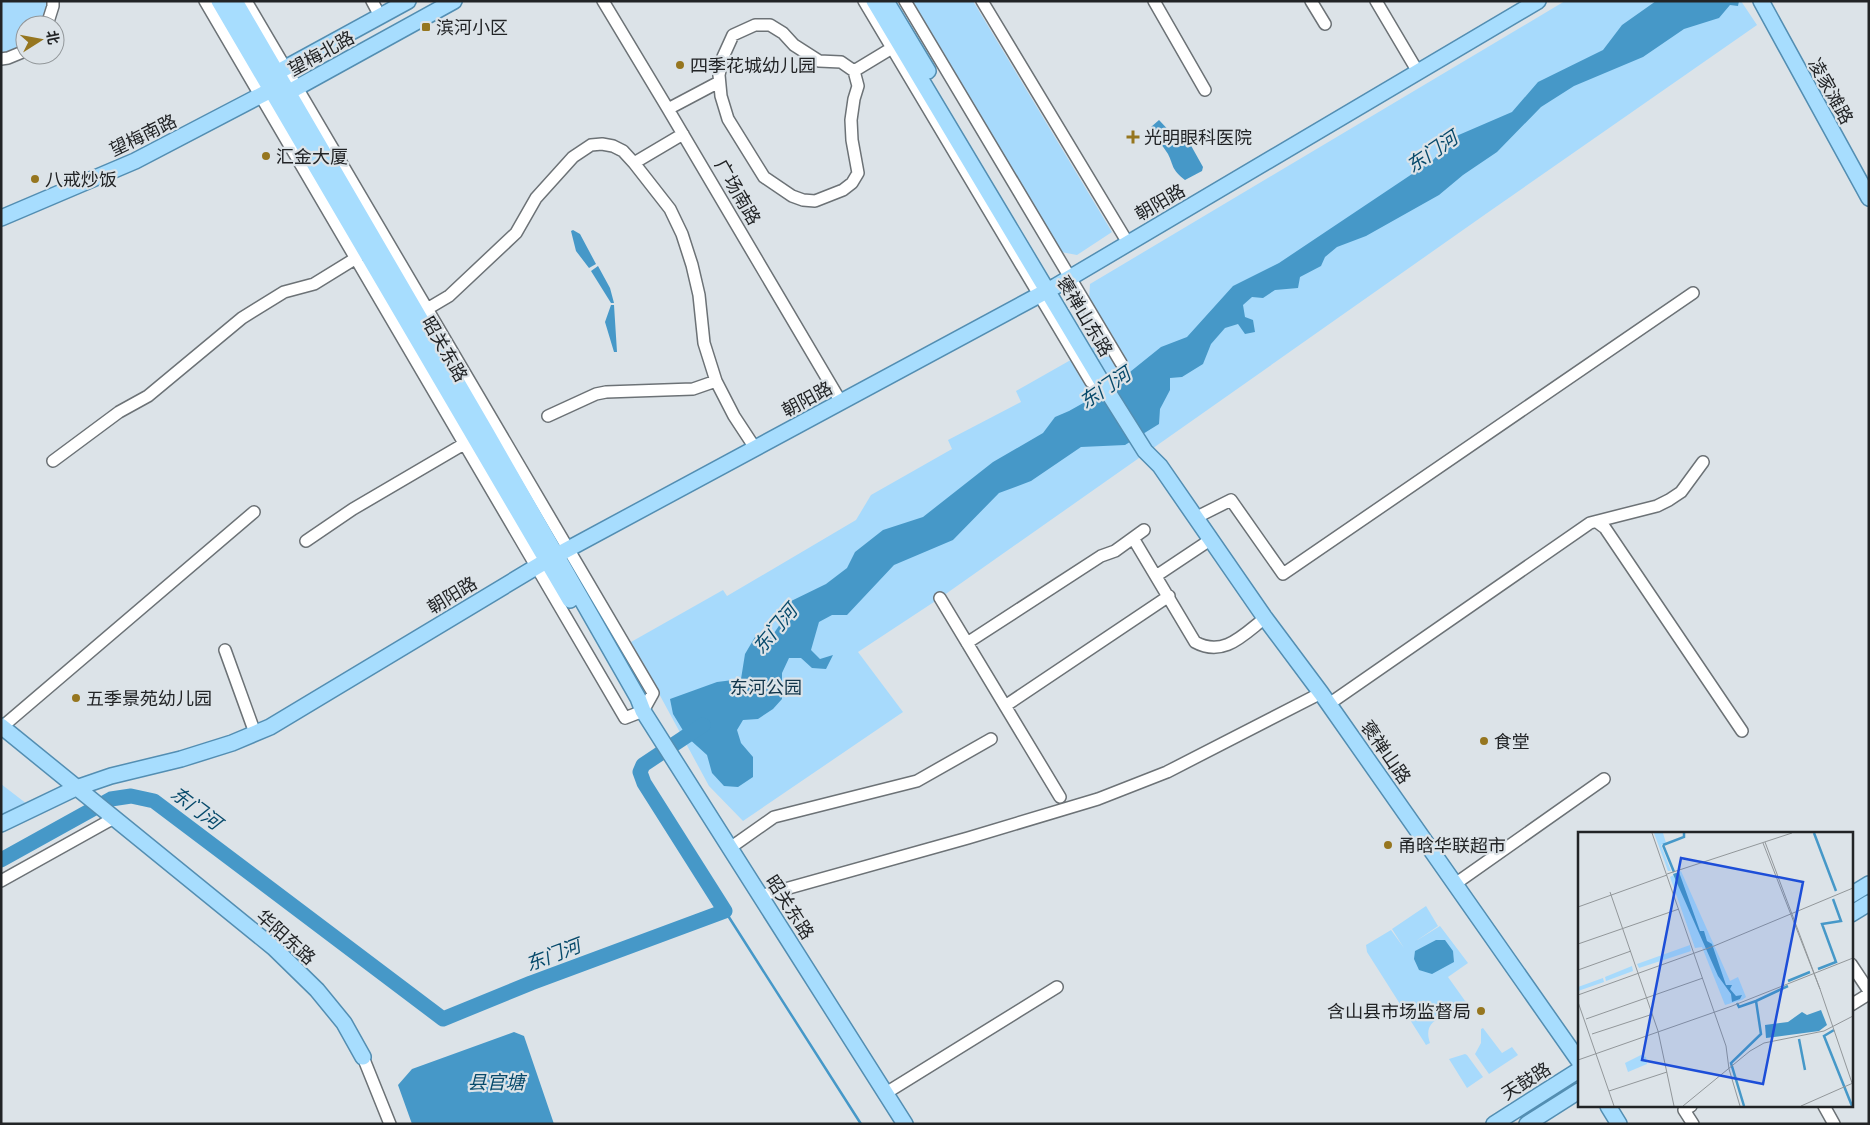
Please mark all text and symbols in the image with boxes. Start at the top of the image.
north arrow [15,15,65,65]
place label: 滨河小区 [436,16,508,39]
marker: 滨河小区 [420,21,432,33]
street label: 望梅北路 [284,25,358,81]
text: 北 [43,29,63,46]
place label: 四季花城幼儿园 [690,54,816,77]
street label: 凌家滩路 [1803,54,1859,128]
marker: 四季花城幼儿园 [674,59,686,71]
street label: 望梅南路 [106,109,180,161]
water label: 东门河 [1401,123,1466,178]
place label: 光明眼科医院 [1144,126,1252,149]
marker: 光明眼科医院 [1126,130,1140,144]
place label: 汇金大厦 [276,145,348,168]
marker: 汇金大厦 [260,150,272,162]
street label: 广场南路 [710,155,766,229]
place label: 八戒炒饭 [45,168,117,191]
marker: 八戒炒饭 [29,173,41,185]
street label: 朝阳路 [1131,179,1189,225]
street label: 褒禅山东路 [1052,272,1118,360]
street label: 昭关东路 [417,312,473,386]
water label: 东门河 [1074,359,1139,414]
street label: 朝阳路 [778,376,836,422]
street label: 朝阳路 [423,571,481,619]
water label: 东门河 [747,596,805,659]
park label: 东河公园 [730,676,802,699]
place label: 五季景苑幼儿园 [86,687,212,710]
marker: 五季景苑幼儿园 [70,692,82,704]
street label: 褒禅山路 [1356,716,1416,788]
place label: 食堂 [1494,730,1530,753]
marker: 食堂 [1478,735,1490,747]
water label: 东门河 [166,781,229,838]
inset map [1578,832,1852,1108]
place label: 甬晗华联超市 [1398,834,1506,857]
marker: 甬晗华联超市 [1382,839,1394,851]
street label: 昭关东路 [761,871,819,943]
street label: 华阳东路 [252,904,320,970]
water label: 东门河 [522,932,588,977]
place label: 含山县市场监督局 [1327,1000,1471,1023]
marker: 含山县市场监督局 [1475,1005,1487,1017]
street label: 天鼓路 [1497,1057,1555,1105]
water label: 县官塘 [467,1070,527,1095]

